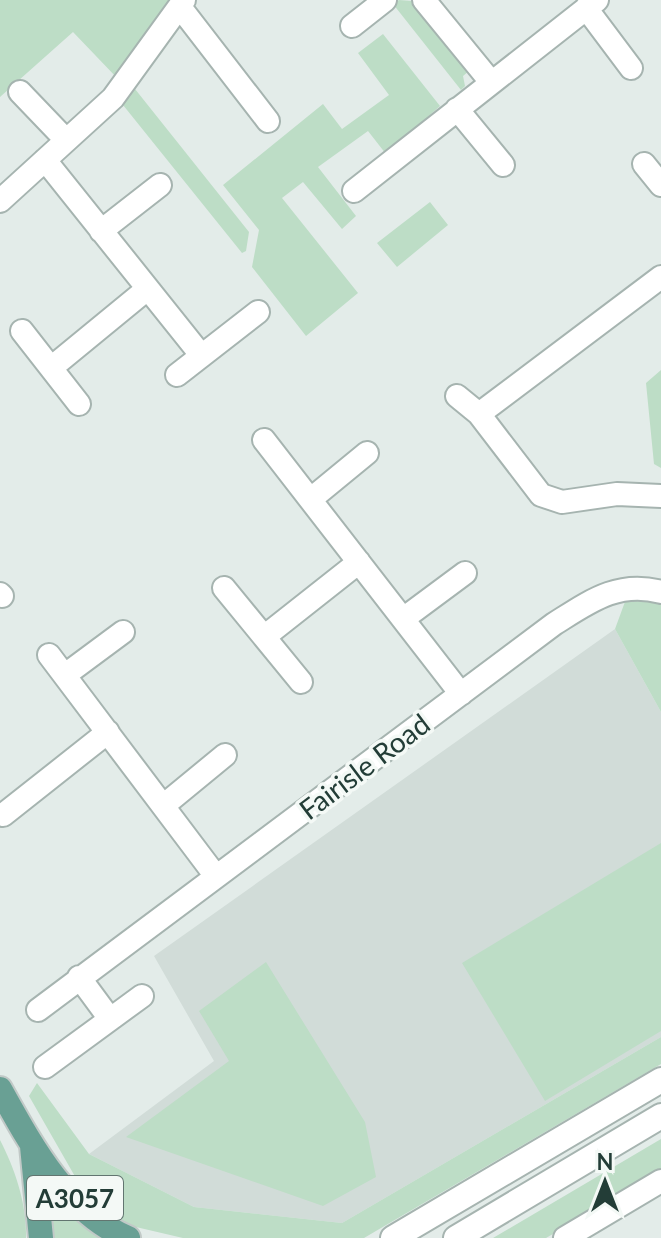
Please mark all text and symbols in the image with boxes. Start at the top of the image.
street label: Fairisle Road [292,706,436,826]
north arrow [565,1142,645,1222]
text: N [597,1148,613,1175]
road number: A3057 [27,1176,123,1220]

